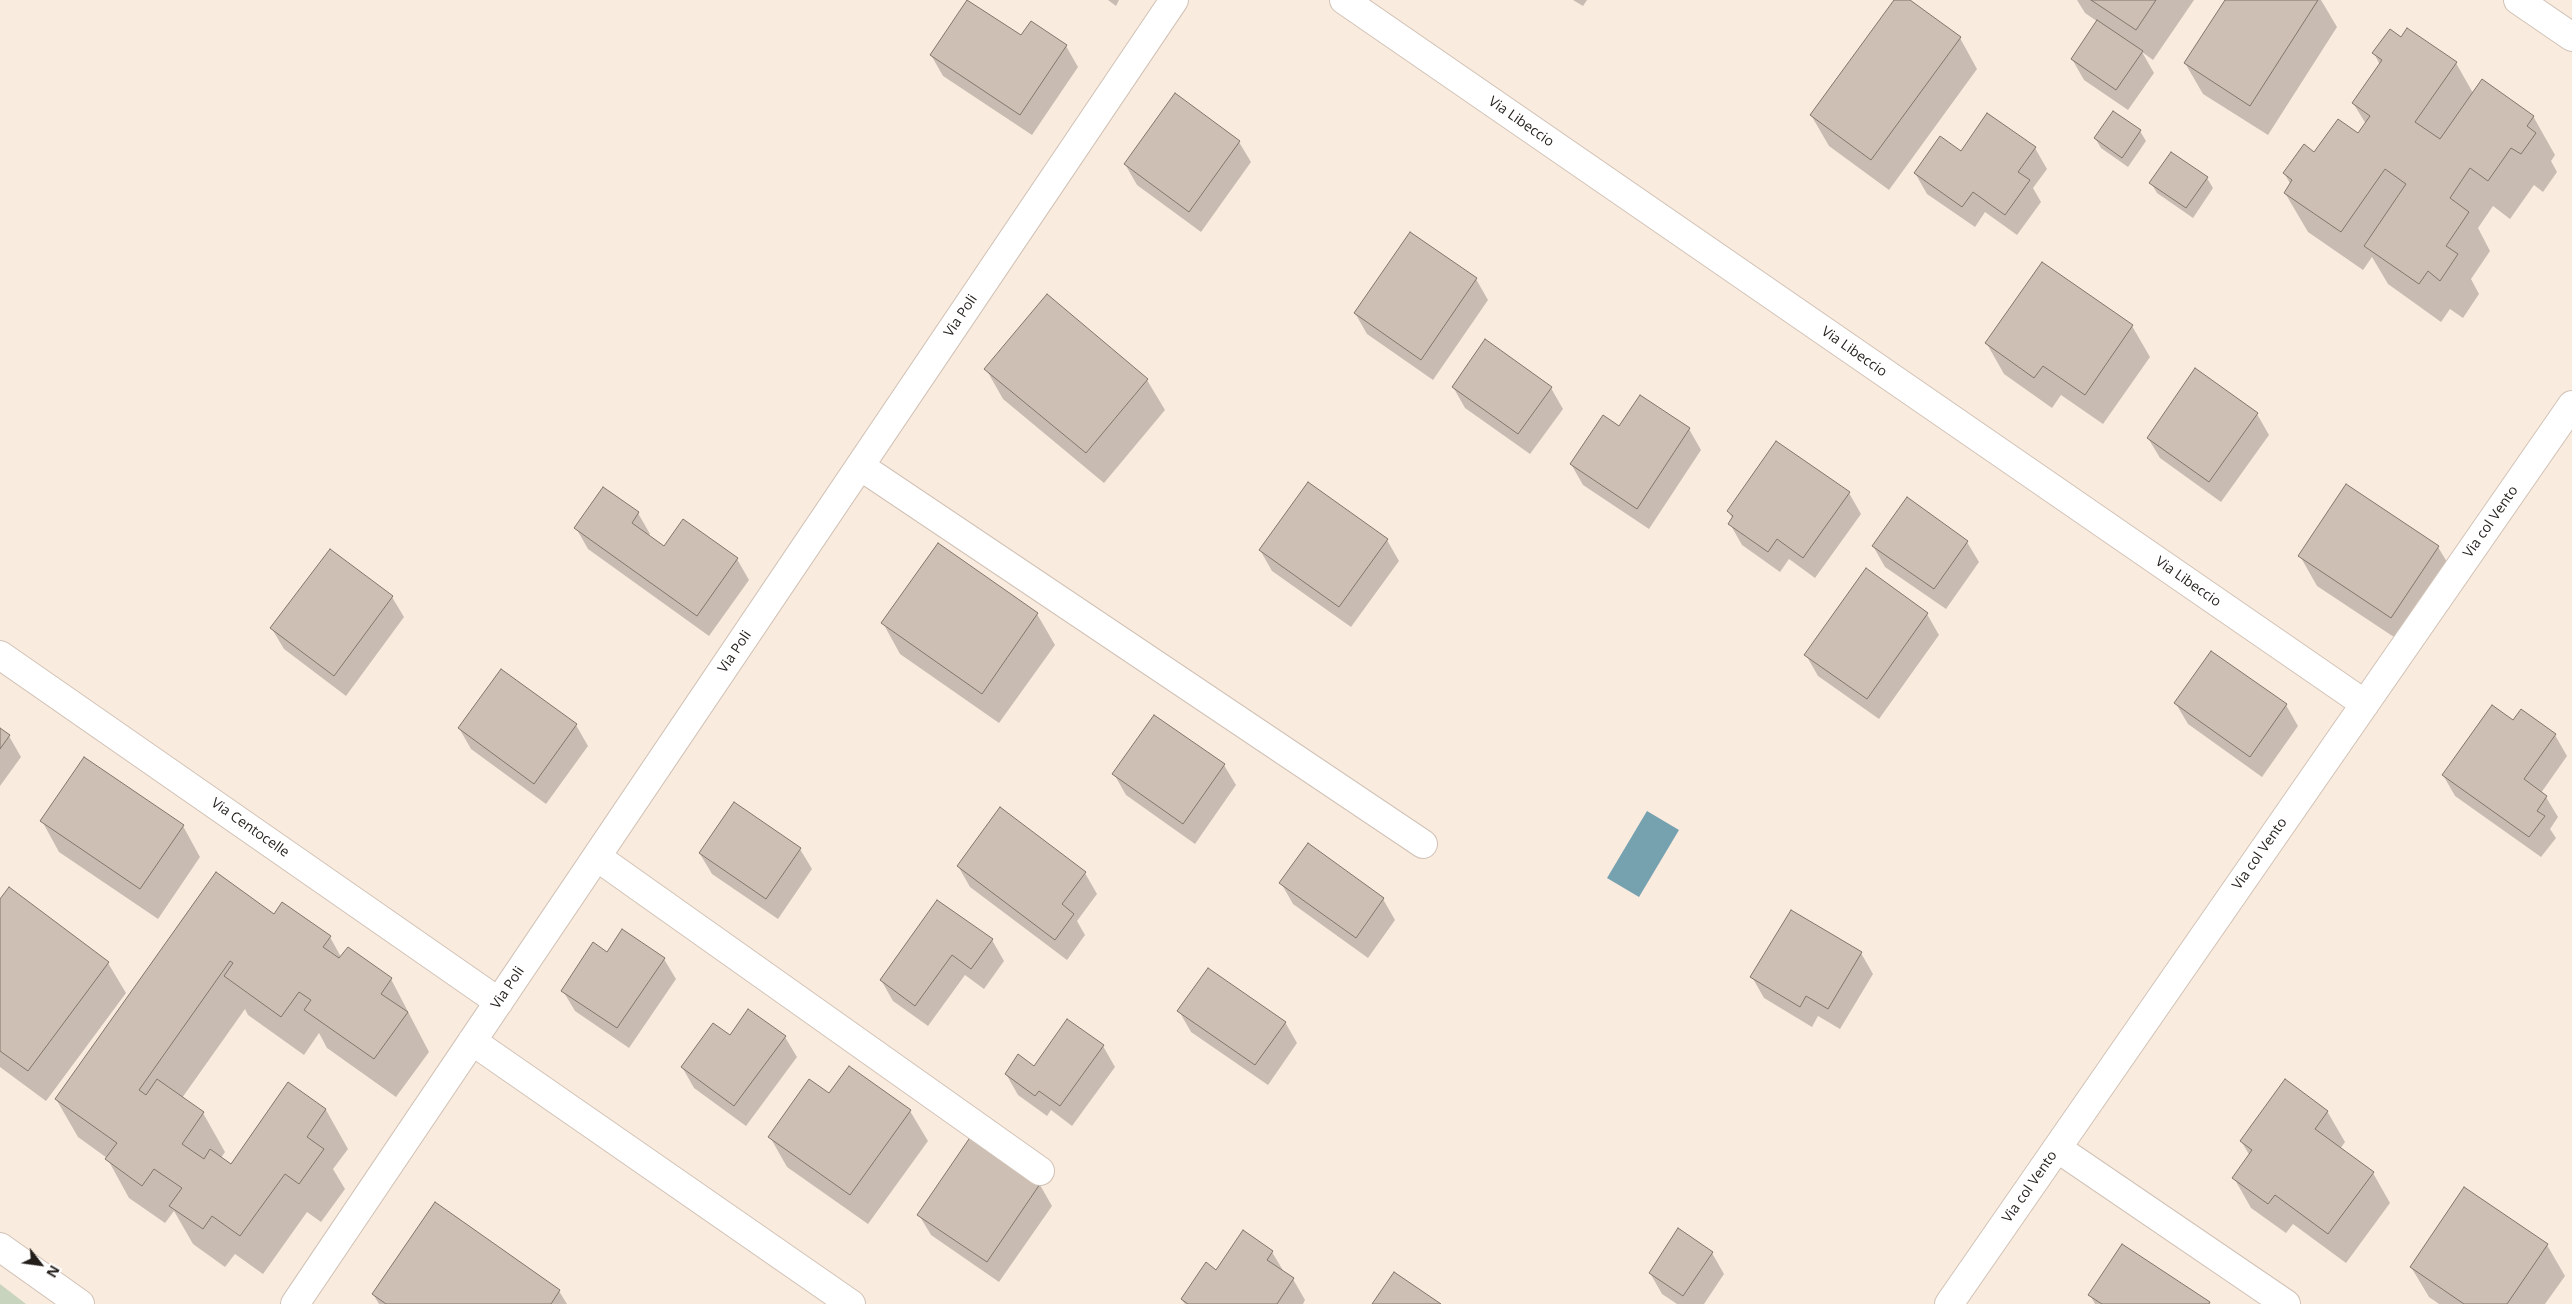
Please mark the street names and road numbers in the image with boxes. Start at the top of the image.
street label: Via Libeccio [1485,93,1557,151]
street label: Via Poli [941,292,981,340]
street label: Via Libeccio [1818,323,1890,381]
street label: Via col Vento [2460,483,2522,561]
street label: Via Libeccio [2152,553,2224,611]
street label: Via Poli [715,628,755,676]
street label: Via Centocelle [208,795,292,861]
street label: Via col Vento [2229,815,2291,893]
street label: Via Poli [488,964,528,1012]
street label: Via col Vento [1999,1148,2061,1226]

